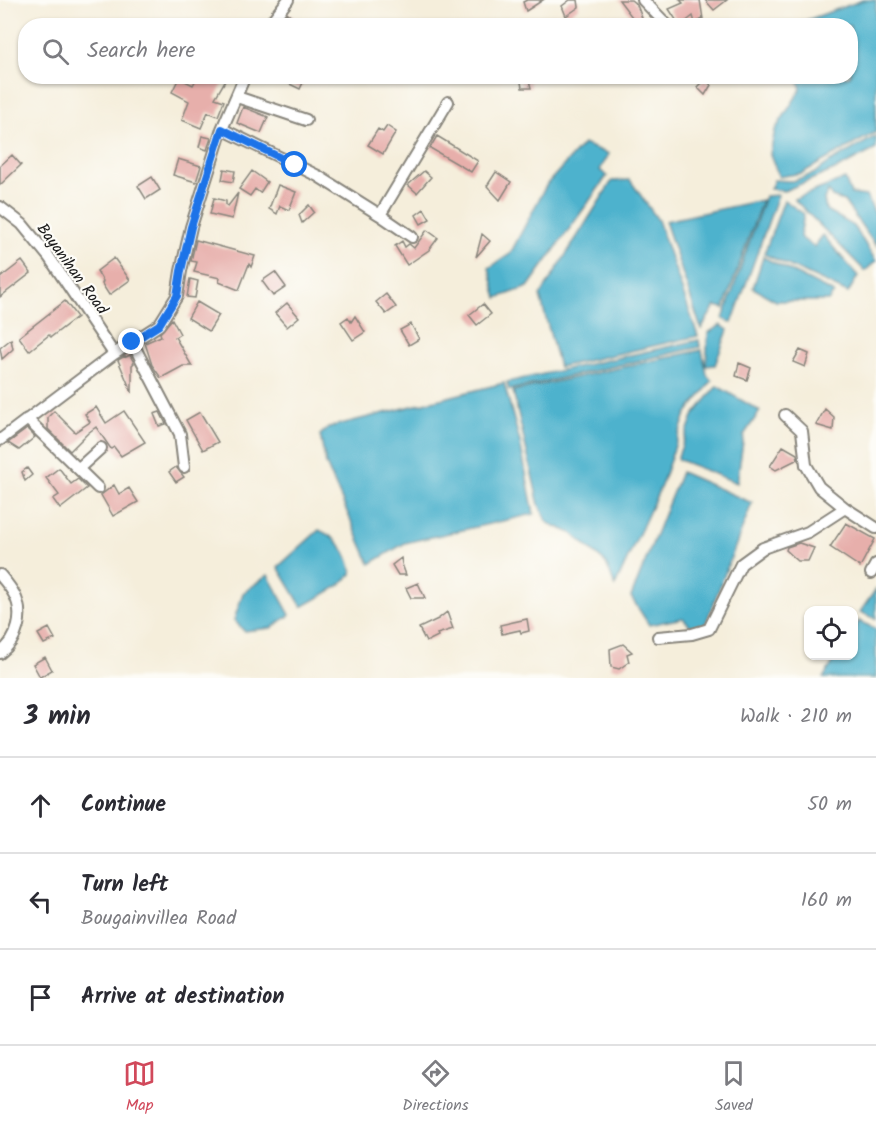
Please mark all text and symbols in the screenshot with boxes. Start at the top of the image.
search box [18,18,858,84]
text: Search here [87,34,195,69]
icon: search [39,35,72,68]
route start [281,151,307,177]
street label: Bayanihan Road [30,218,114,321]
route end [118,328,144,354]
map controls [804,606,858,660]
button: locate [804,606,858,660]
text: 3 min [24,696,91,738]
text: Walk · 210 m [740,701,852,733]
text: Continue [81,788,166,823]
icon: ahead [24,789,57,822]
text: 50 m [807,789,852,821]
text: Turn left [81,868,168,903]
icon: left [24,885,57,918]
text: 160 m [801,885,852,917]
text: Bougainvillea Road [81,903,236,935]
text: Arrive at destination [81,980,284,1015]
icon: arrive [24,981,57,1014]
tab: Map [123,1057,156,1118]
tab: Directions [402,1057,469,1118]
tab: Saved [715,1057,753,1118]

